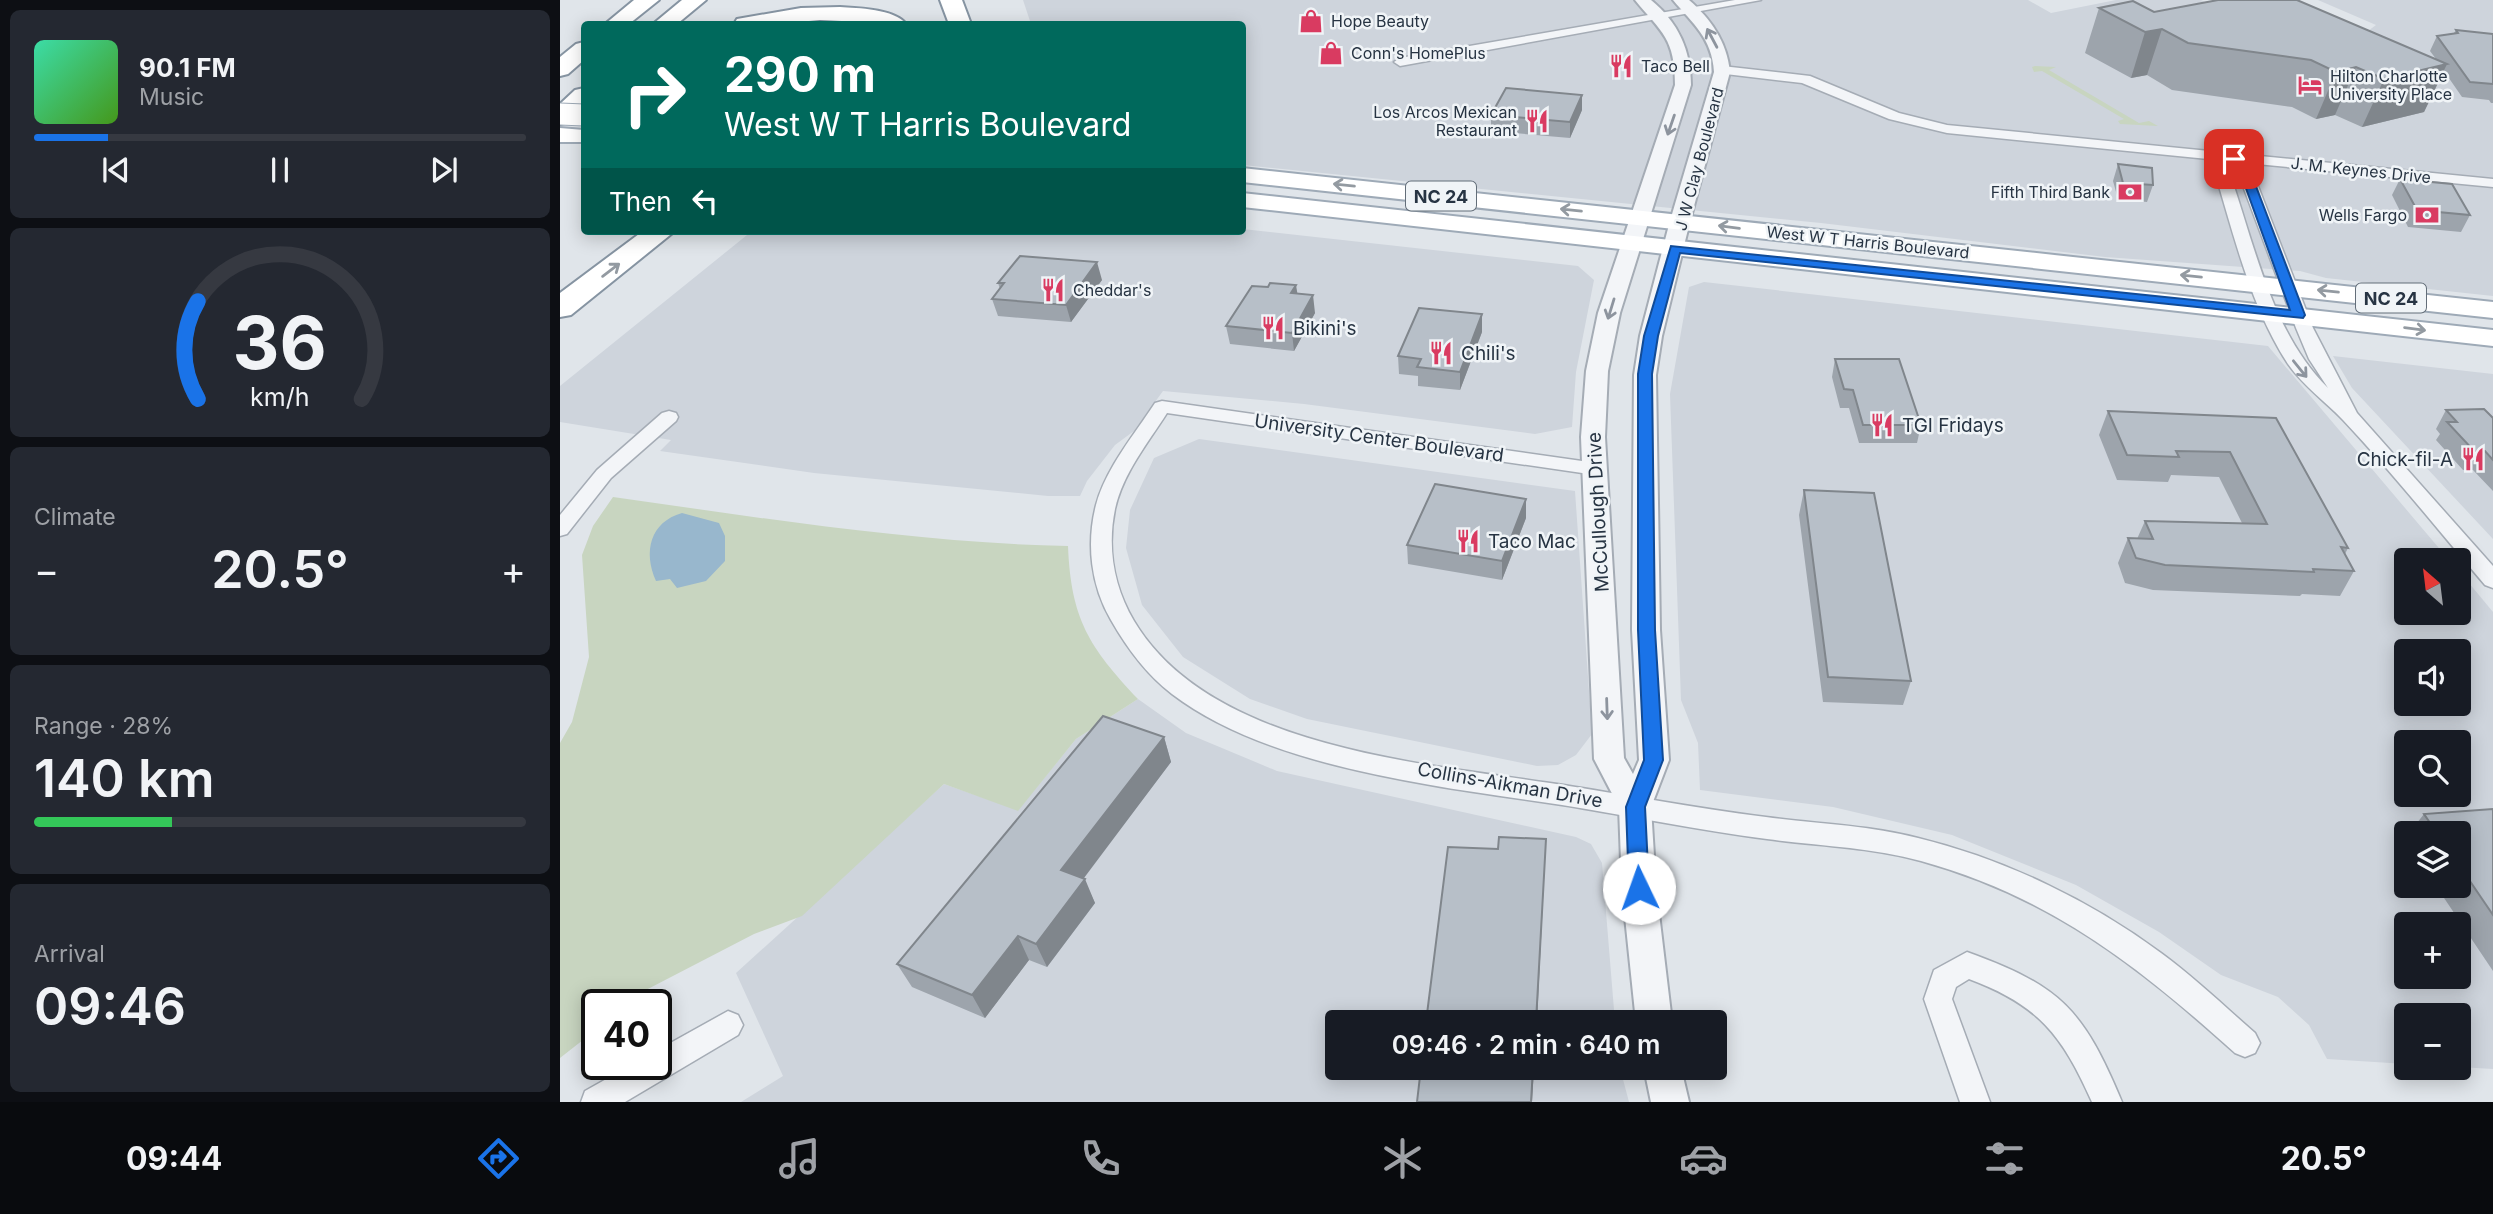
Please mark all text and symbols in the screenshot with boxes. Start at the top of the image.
shop icon: Hope Beauty [1297,7,1325,35]
place label: Hope Beauty [1331,11,1429,31]
one-way arrow [1705,28,1719,49]
shop icon: Conn's HomePlus [1317,39,1345,67]
place label: Conn's HomePlus [1351,43,1486,63]
text: 290 m [724,45,876,104]
icon: right [609,49,700,140]
text: 90.1 FM [139,52,236,83]
restaurant icon: Taco Bell [1607,52,1635,80]
place label: Taco Bell [1641,56,1710,76]
place label: Hilton Charlotte University Place [2330,66,2452,104]
hotel icon: Hilton Charlotte University Place [2296,71,2324,99]
text: Music [139,83,204,111]
street label: J W Clay Boulevard [1670,85,1728,233]
place label: Los Arcos Mexican Restaurant [1373,102,1517,140]
text: West W T Harris Boulevard [724,105,1131,144]
restaurant icon: Los Arcos Mexican Restaurant [1523,107,1551,135]
one-way arrow [1663,113,1676,135]
pin [2204,129,2264,189]
icon: arrive [2215,140,2253,178]
icon: previous [97,151,135,189]
icon: pause [261,151,299,189]
icon: next [425,151,463,189]
street label: J. M. Keynes Drive [2290,153,2432,187]
bank icon: Fifth Third Bank [2116,178,2144,206]
one-way arrow [1334,179,1356,192]
icon: left [686,182,724,220]
road number: NC 24 [1406,182,1476,210]
place label: Fifth Third Bank [1991,182,2110,202]
text: Then [609,186,672,217]
bank icon: Wells Fargo [2413,201,2441,229]
one-way arrow [1560,203,1583,216]
place label: Wells Fargo [2319,205,2407,225]
one-way arrow [1718,220,1741,233]
street label: West W T Harris Boulevard [1766,221,1970,263]
one-way arrow [601,262,619,277]
one-way arrow [2180,269,2203,282]
restaurant icon: Cheddar's [1039,276,1067,304]
place label: Cheddar's [1073,280,1151,300]
one-way arrow [2317,284,2340,297]
road number: NC 24 [2356,284,2426,312]
text: 36 [233,298,327,387]
one-way arrow [1603,298,1616,320]
restaurant icon: Bikini's [1259,314,1287,342]
place label: Bikini's [1293,317,1357,340]
one-way arrow [2403,322,2426,335]
restaurant icon: Chili's [1427,339,1455,367]
place label: Chili's [1461,342,1516,365]
one-way arrow [2293,360,2308,378]
text: km/h [250,381,310,411]
street label: University Center Boulevard [1253,409,1505,467]
restaurant icon: TGI Fridays [1868,411,1896,439]
place label: TGI Fridays [1902,414,2004,437]
street label: McCullough Drive [1582,431,1614,593]
restaurant icon: Chick-fil-A [2459,445,2487,473]
place label: Chick-fil-A [2357,448,2453,471]
text: Climate [34,503,116,531]
restaurant icon: Taco Mac [1454,527,1482,555]
place label: Taco Mac [1488,530,1576,553]
text: 20.5° [211,538,349,601]
text: − [34,547,59,593]
text: + [501,547,526,593]
north arrow [2394,548,2471,625]
map controls [2394,548,2471,1080]
button: sound [2394,639,2471,716]
one-way arrow [1601,698,1614,721]
text: Range · 28% [34,712,173,740]
button: search [2394,730,2471,807]
text: 140 km [34,747,214,810]
street label: Collins-Aikman Drive [1416,757,1604,813]
button: layers [2394,821,2471,898]
position arrow [1602,851,1676,925]
button: + [2394,912,2471,989]
text: Arrival [34,940,105,968]
text: 09:46 [34,975,186,1038]
speed limit sign: 40 [581,989,672,1080]
button: − [2394,1003,2471,1080]
text: 09:46 · 2 min · 640 m [1392,1029,1660,1060]
icon: directions [474,1134,523,1183]
icon: music [775,1134,824,1183]
icon: phone [1076,1134,1125,1183]
icon: climate [1378,1134,1427,1183]
icon: car [1679,1134,1728,1183]
icon: filters [1980,1134,2029,1183]
text: 09:44 [126,1139,222,1178]
text: 20.5° [2281,1139,2367,1178]

